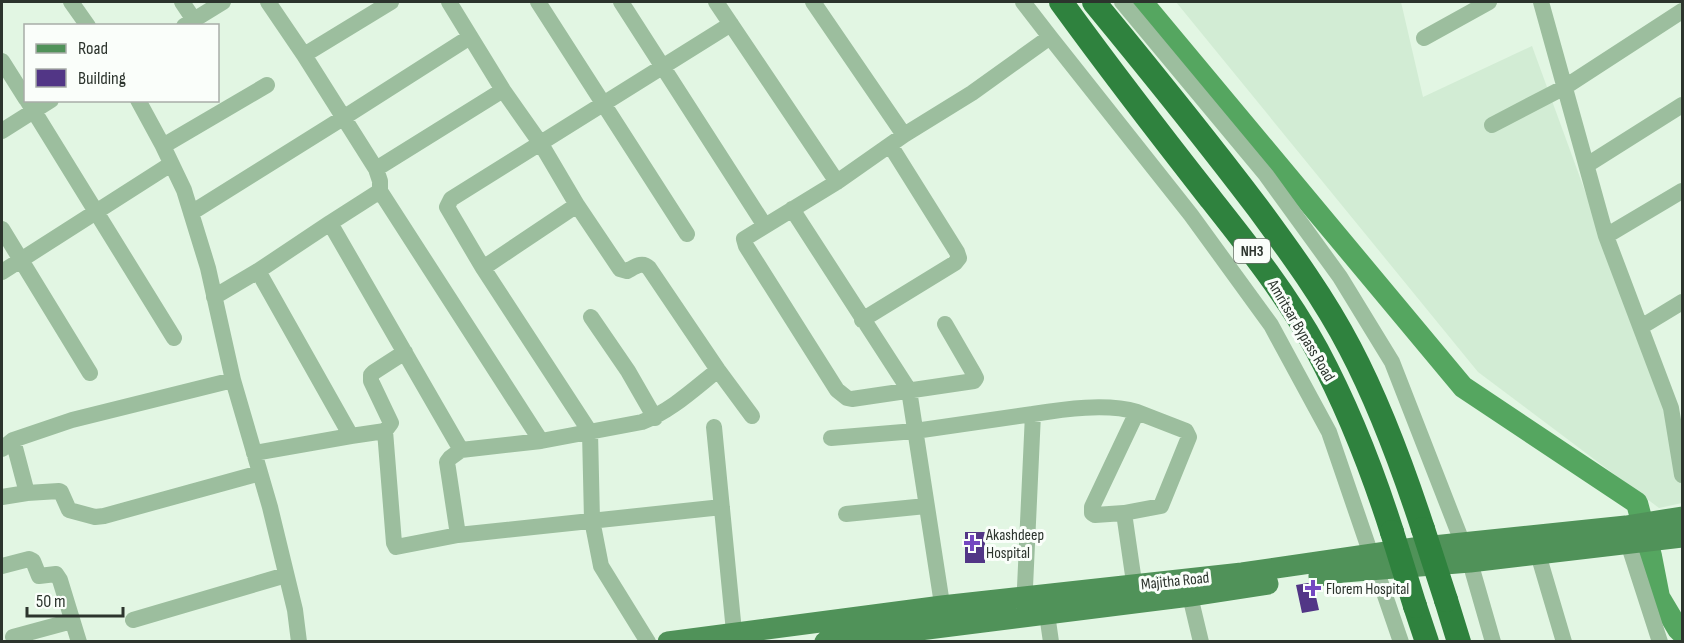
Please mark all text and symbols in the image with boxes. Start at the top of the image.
legend [24,24,219,102]
text: Road [78,38,108,59]
text: Building [78,68,126,89]
road number: NH3 [1234,239,1270,263]
street label: Amritsar Bypass Road [1262,276,1339,385]
place label: Akashdeep Hospital [985,526,1044,563]
marker: Akashdeep Hospital [963,534,981,552]
street label: Majitha Road [1140,568,1210,595]
marker: Florem Hospital [1304,579,1322,597]
scale bar [27,580,123,618]
place label: Florem Hospital [1326,580,1409,599]
text: 50 m [36,591,66,612]

